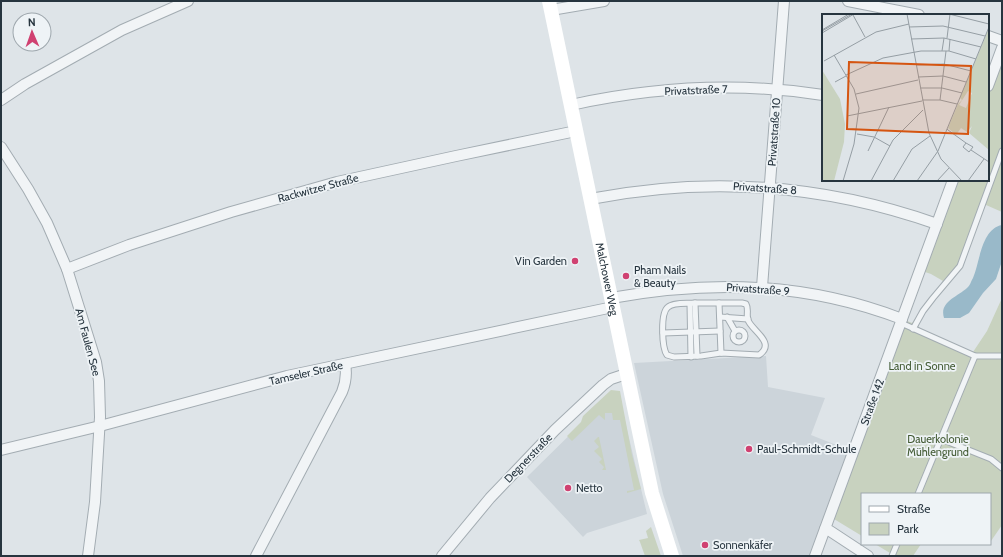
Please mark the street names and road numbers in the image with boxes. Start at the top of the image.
street label: Privatstraße 7 [664,82,728,98]
street label: Privatstraße 10 [765,97,783,167]
street label: Rackwitzer Straße [276,170,360,206]
street label: Privatstraße 8 [732,179,798,197]
street label: Malchower Weg [593,241,622,317]
street label: Privatstraße 9 [726,280,790,298]
street label: Am Faulen See [72,307,104,378]
street label: Tamseler Straße [268,358,344,388]
street label: Straße 142 [857,376,887,427]
street label: Degnerstraße [501,430,555,486]

